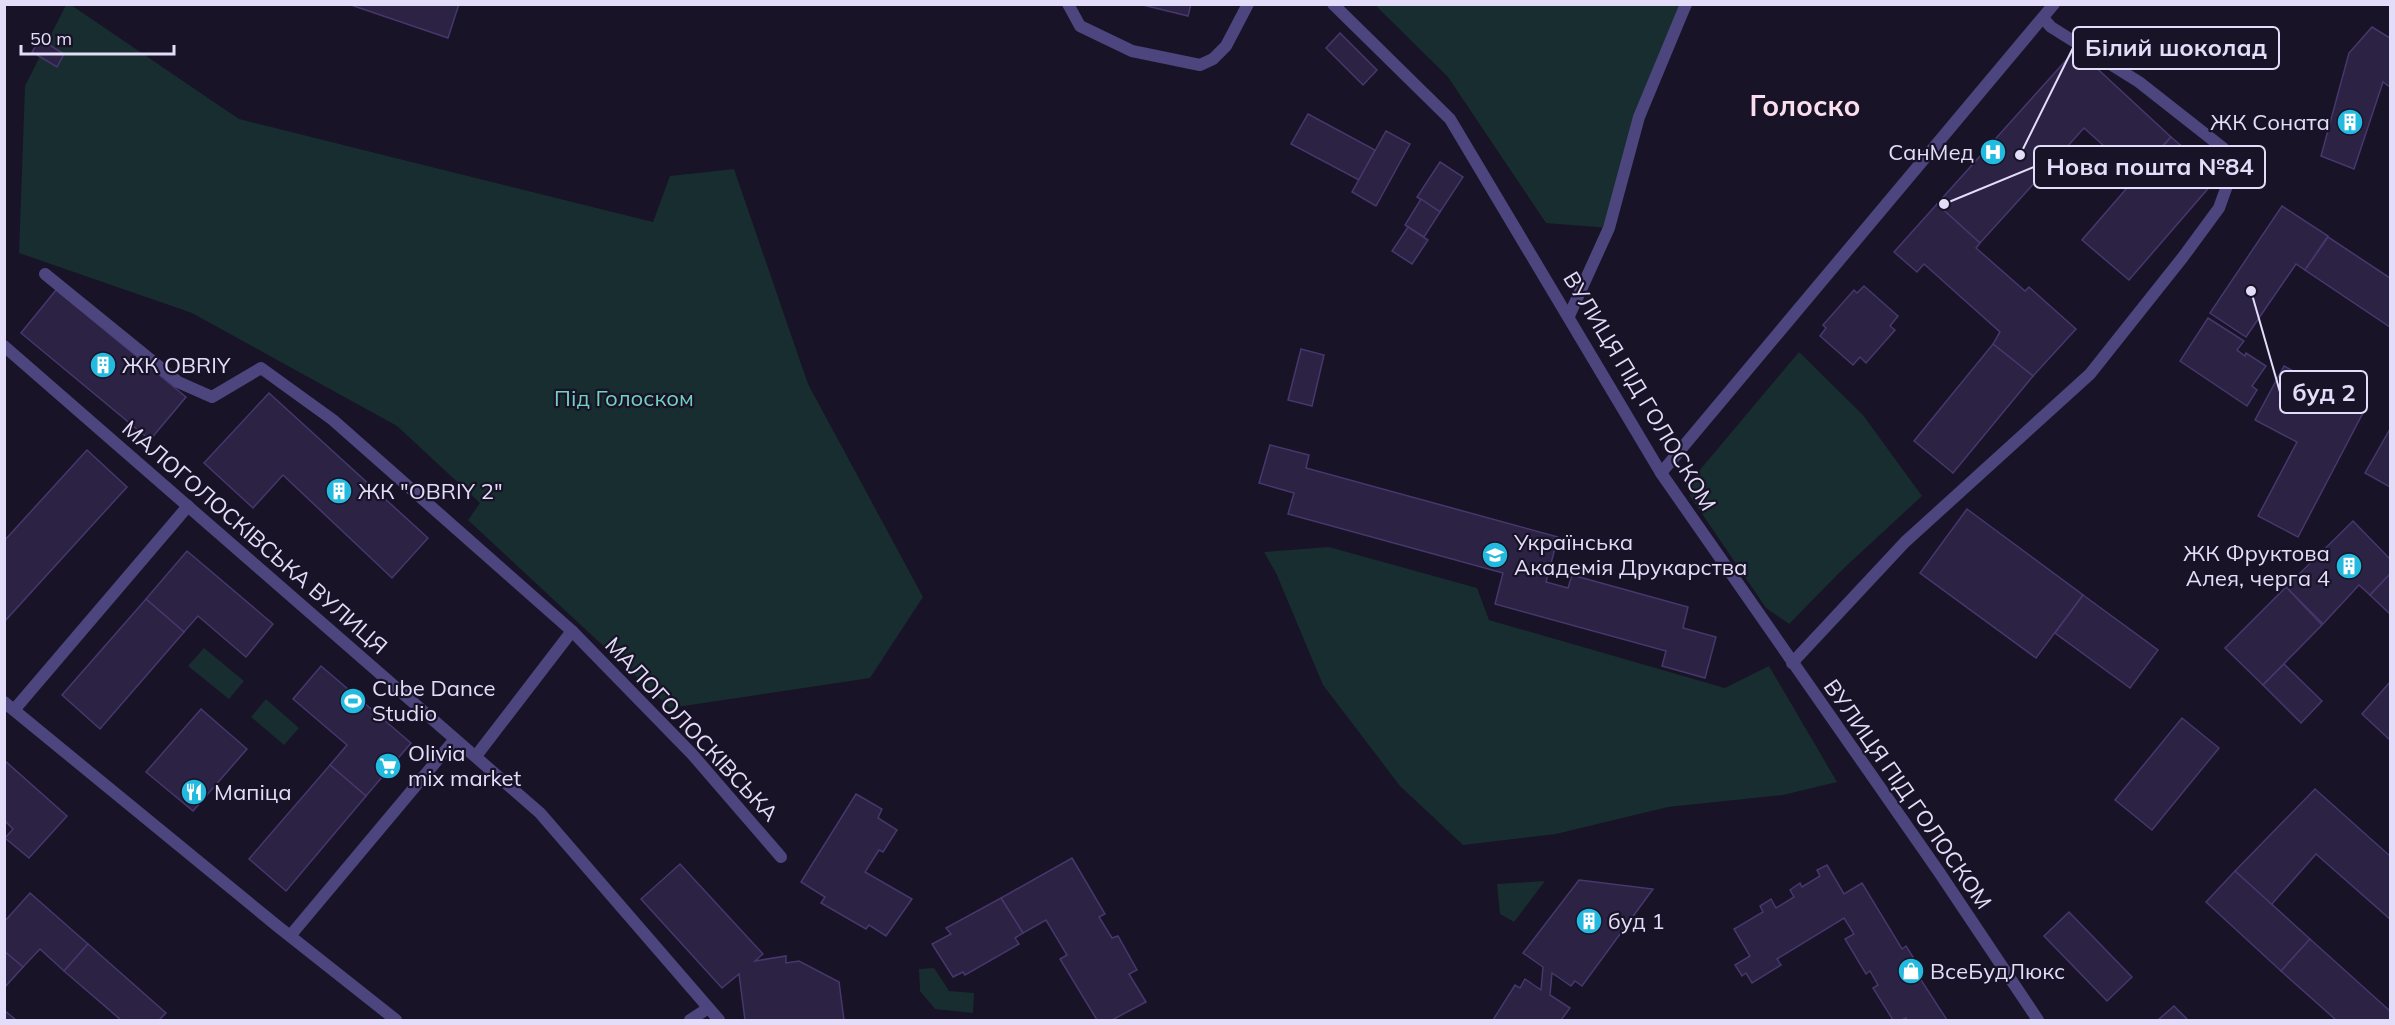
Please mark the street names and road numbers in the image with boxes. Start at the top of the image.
street label: ВУЛИЦЯ ПІД ГОЛОСКОМ [1557,266,1723,516]
street label: МАЛОГОЛОСКІВСЬКА ВУЛИЦЯ [117,414,393,660]
street label: МАЛОГОЛОСКІВСЬКА [599,631,785,827]
street label: ВУЛИЦЯ ПІД ГОЛОСКОМ [1818,674,1998,914]

